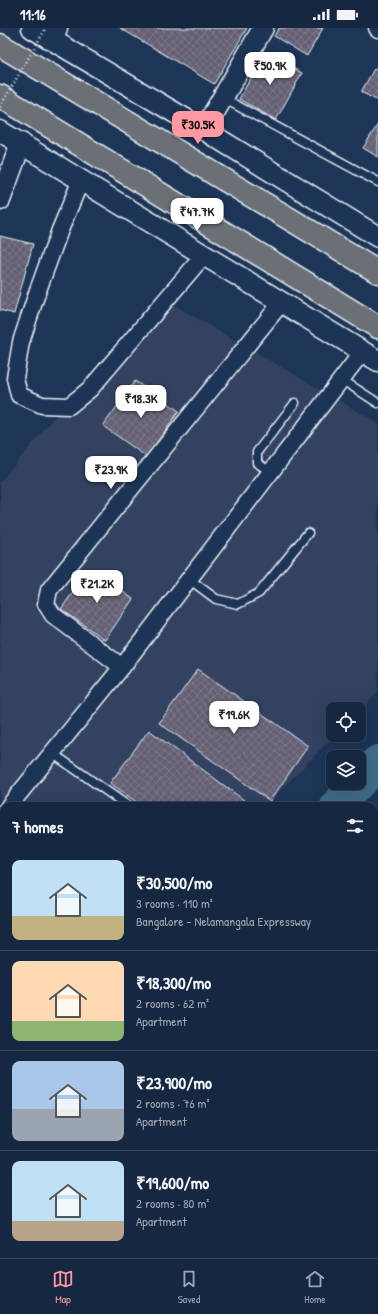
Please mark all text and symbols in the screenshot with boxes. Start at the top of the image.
text: 11:16 [20,4,46,25]
pin: ₹50.9K [237,52,303,86]
text: ₹50.9K [253,56,287,74]
pin: ₹30.5K [165,111,231,145]
text: ₹30.5K [181,115,215,133]
pin: ₹47.7K [164,198,230,232]
text: ₹47.7K [180,202,214,220]
pin: ₹18.3K [108,385,174,419]
text: ₹18.3K [124,389,158,407]
pin: ₹23.9K [78,456,144,490]
text: ₹23.9K [94,460,128,478]
pin: ₹21.2K [64,570,130,604]
text: ₹21.2K [80,574,114,592]
pin: ₹19.6K [201,701,267,735]
map controls [326,702,366,790]
button: locate [326,702,366,742]
text: ₹19.6K [218,705,250,723]
button: layers [326,750,366,790]
text: 7 homes [12,815,63,838]
icon: filters [344,815,366,837]
text: ₹30,500/mo [136,871,212,894]
icon: home [44,876,92,924]
text: 3 rooms · 110 m² [136,894,213,912]
text: Bangalore - Nelamangala Expressway [136,912,311,930]
text: ₹18,300/mo [136,971,211,994]
icon: home [44,977,92,1025]
text: 2 rooms · 62 m² [136,994,209,1012]
text: Apartment [136,1012,187,1030]
text: ₹23,900/mo [136,1071,212,1094]
icon: home [44,1077,92,1125]
text: 2 rooms · 76 m² [136,1094,209,1112]
text: Apartment [136,1112,187,1130]
text: ₹19,600/mo [136,1171,209,1194]
icon: home [44,1177,92,1225]
text: 2 rooms · 80 m² [136,1194,209,1212]
text: Apartment [136,1212,187,1230]
tab: Map [52,1268,74,1306]
tab: Saved [178,1268,200,1306]
tab: Home [304,1268,326,1306]

